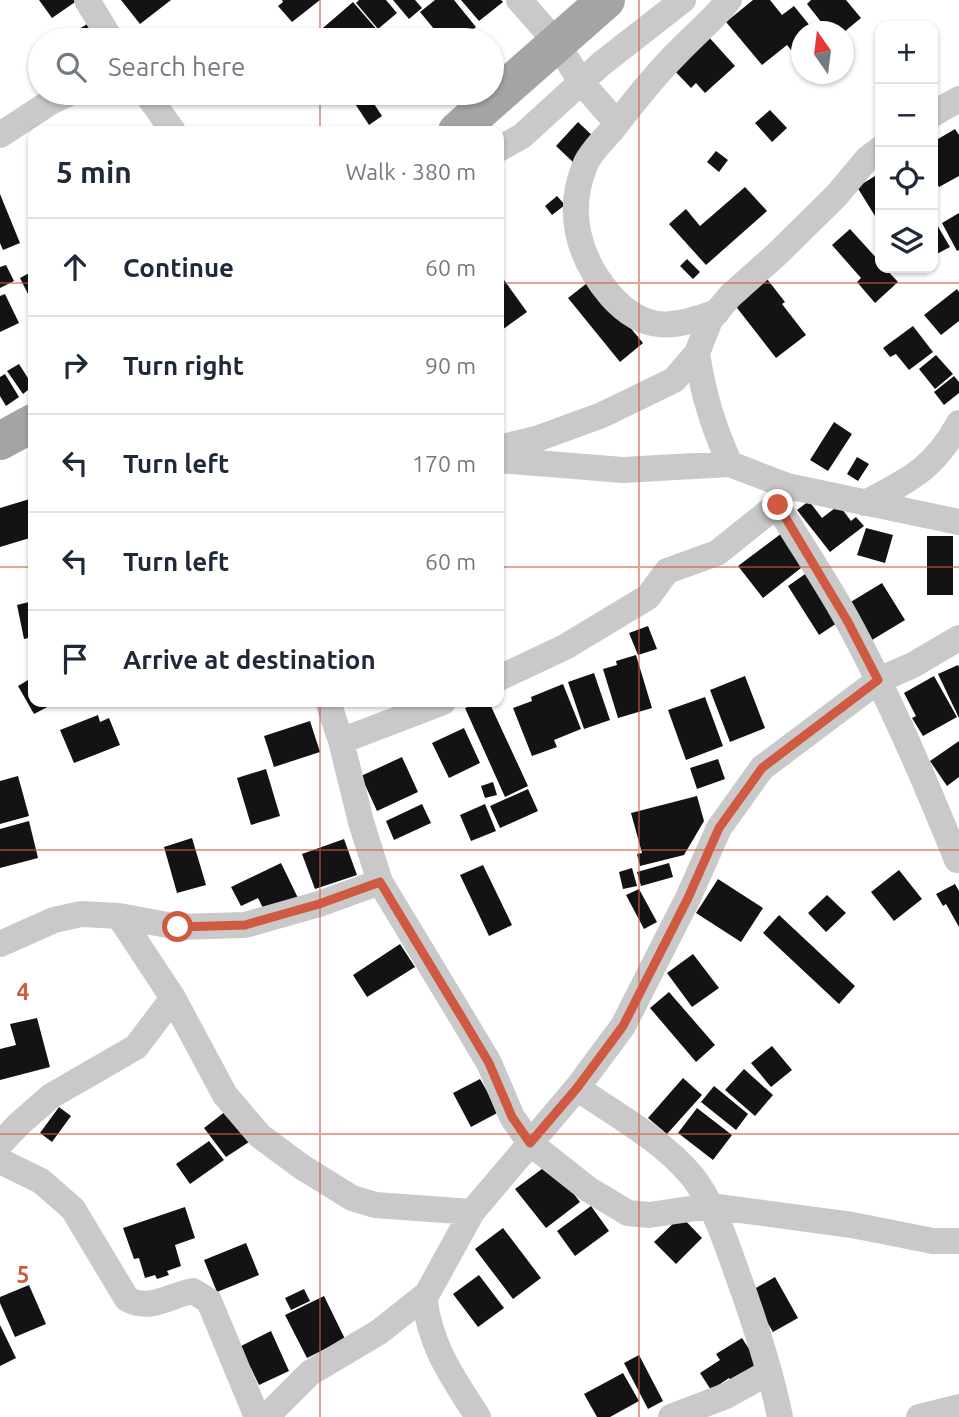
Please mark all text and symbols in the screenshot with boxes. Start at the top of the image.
north arrow [791,21,854,84]
map controls [875,21,938,273]
button: + [875,21,938,84]
search box [28,28,504,105]
icon: search [52,48,90,86]
text: Search here [108,52,245,81]
button: − [875,84,938,147]
button: locate [875,147,938,210]
text: 5 min [56,155,132,189]
text: Walk · 380 m [345,159,476,184]
button: layers [875,210,938,273]
icon: ahead [56,248,94,286]
text: Continue [123,253,234,282]
text: 60 m [425,255,476,280]
icon: right [56,346,94,384]
text: Turn right [123,351,244,380]
text: 90 m [425,353,476,378]
icon: left [56,444,94,482]
text: Turn left [123,449,229,478]
text: 170 m [412,451,476,476]
route end [762,489,793,520]
icon: left [56,542,94,580]
text: Turn left [123,547,229,576]
text: 60 m [425,549,476,574]
icon: arrive [56,640,94,678]
text: Arrive at destination [123,645,376,674]
route start [162,911,193,942]
text: 4 [17,979,30,1004]
text: 5 [17,1262,29,1287]

